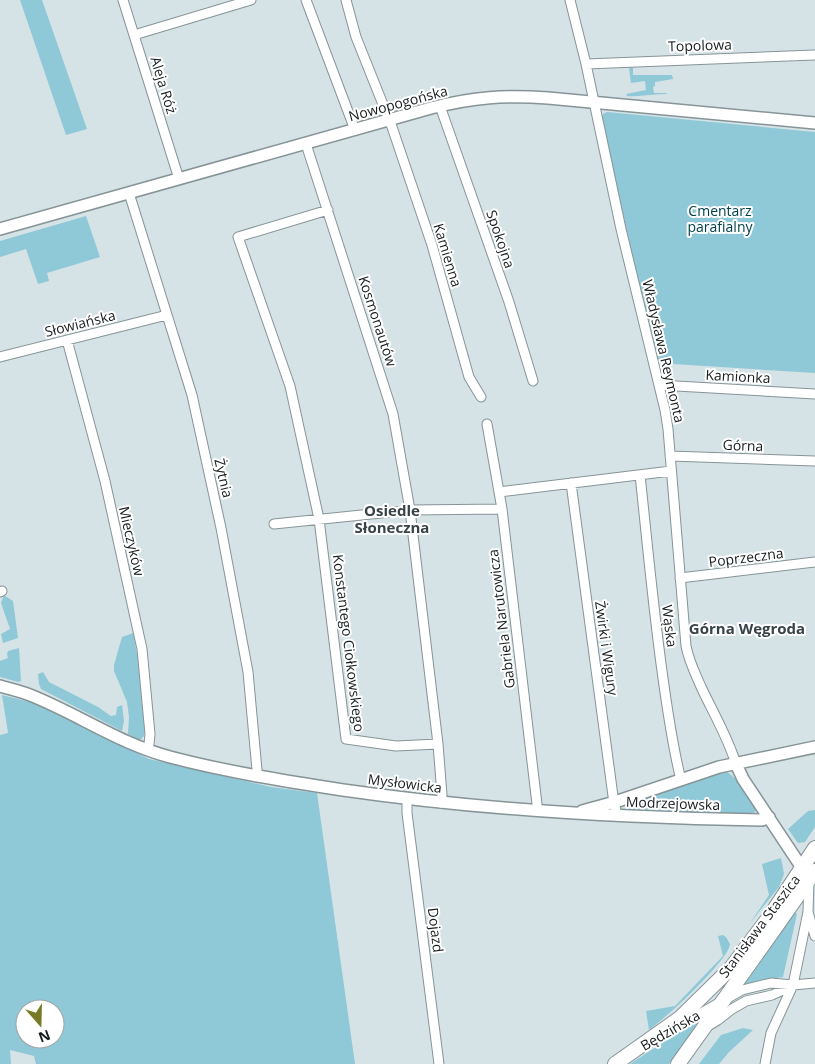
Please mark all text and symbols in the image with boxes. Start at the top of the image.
street label: Topolowa [668,34,732,56]
street label: Aleja Róż [146,54,182,116]
street label: Nowopogońska [346,81,450,125]
park label: Cmentarz parafialny [687,201,753,236]
street label: Spokojna [482,207,520,271]
street label: Kamienna [429,221,467,289]
street label: Kosmonautów [354,273,402,369]
street label: Władysława Reymonta [638,278,690,424]
street label: Słowiańska [43,305,117,341]
street label: Kamionka [705,365,771,387]
street label: Górna [722,435,764,455]
street label: Żytnia [210,456,238,500]
district label: Osiedle Słoneczna [355,500,429,537]
street label: Mieczyków [115,504,149,578]
street label: Poprzeczna [708,543,784,571]
street label: Gabriela Narutowicza [483,548,519,690]
street label: Konstantego Ciołkowskiego [329,553,369,733]
street label: Żwirki i Wigury [591,600,623,697]
street label: Wąska [658,604,682,648]
district label: Górna Węgroda [689,618,805,638]
street label: Mysłowicka [367,769,443,797]
street label: Modrzejowska [626,792,720,814]
street label: Stanisława Staszica [714,871,804,981]
street label: Dojazd [424,906,448,954]
north arrow [15,999,65,1049]
street label: Będzińska [637,1005,703,1055]
text: N [36,1026,53,1048]

